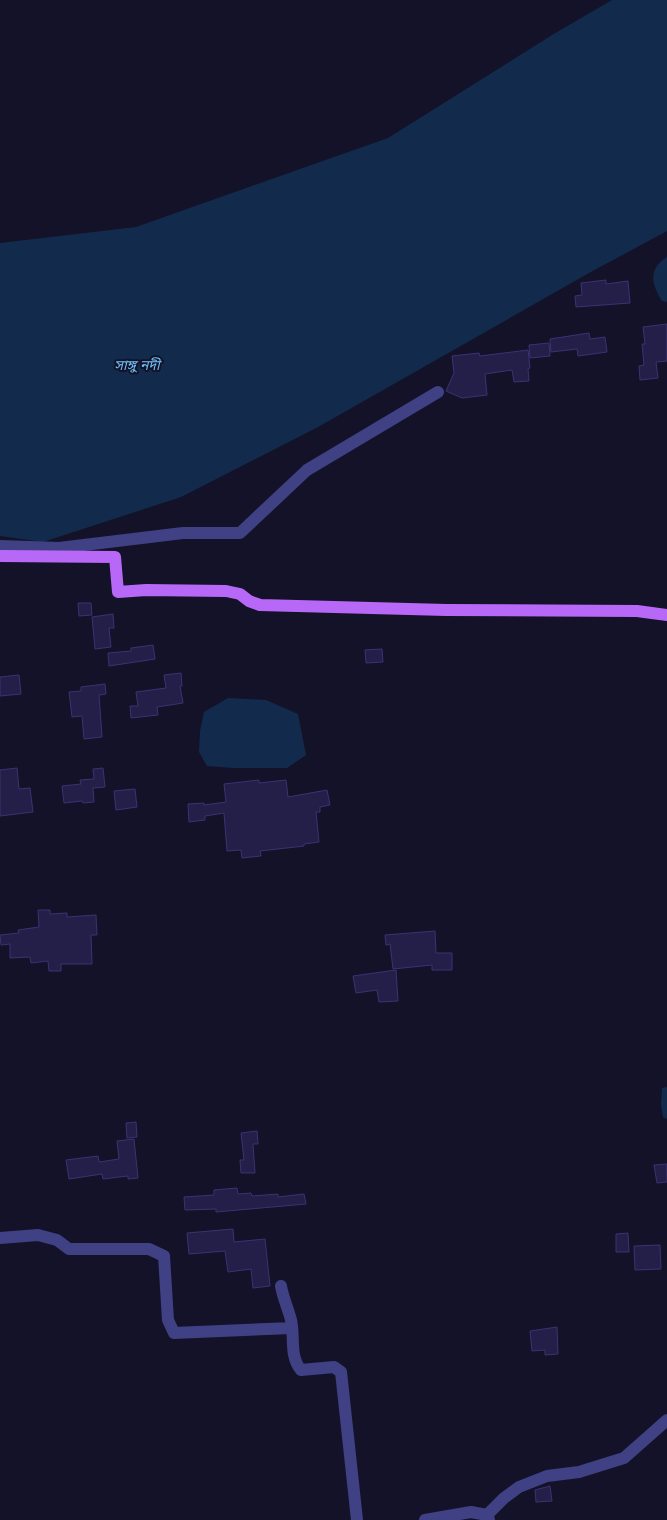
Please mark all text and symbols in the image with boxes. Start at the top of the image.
water label: সাঙ্গু নদী [114,357,163,374]

